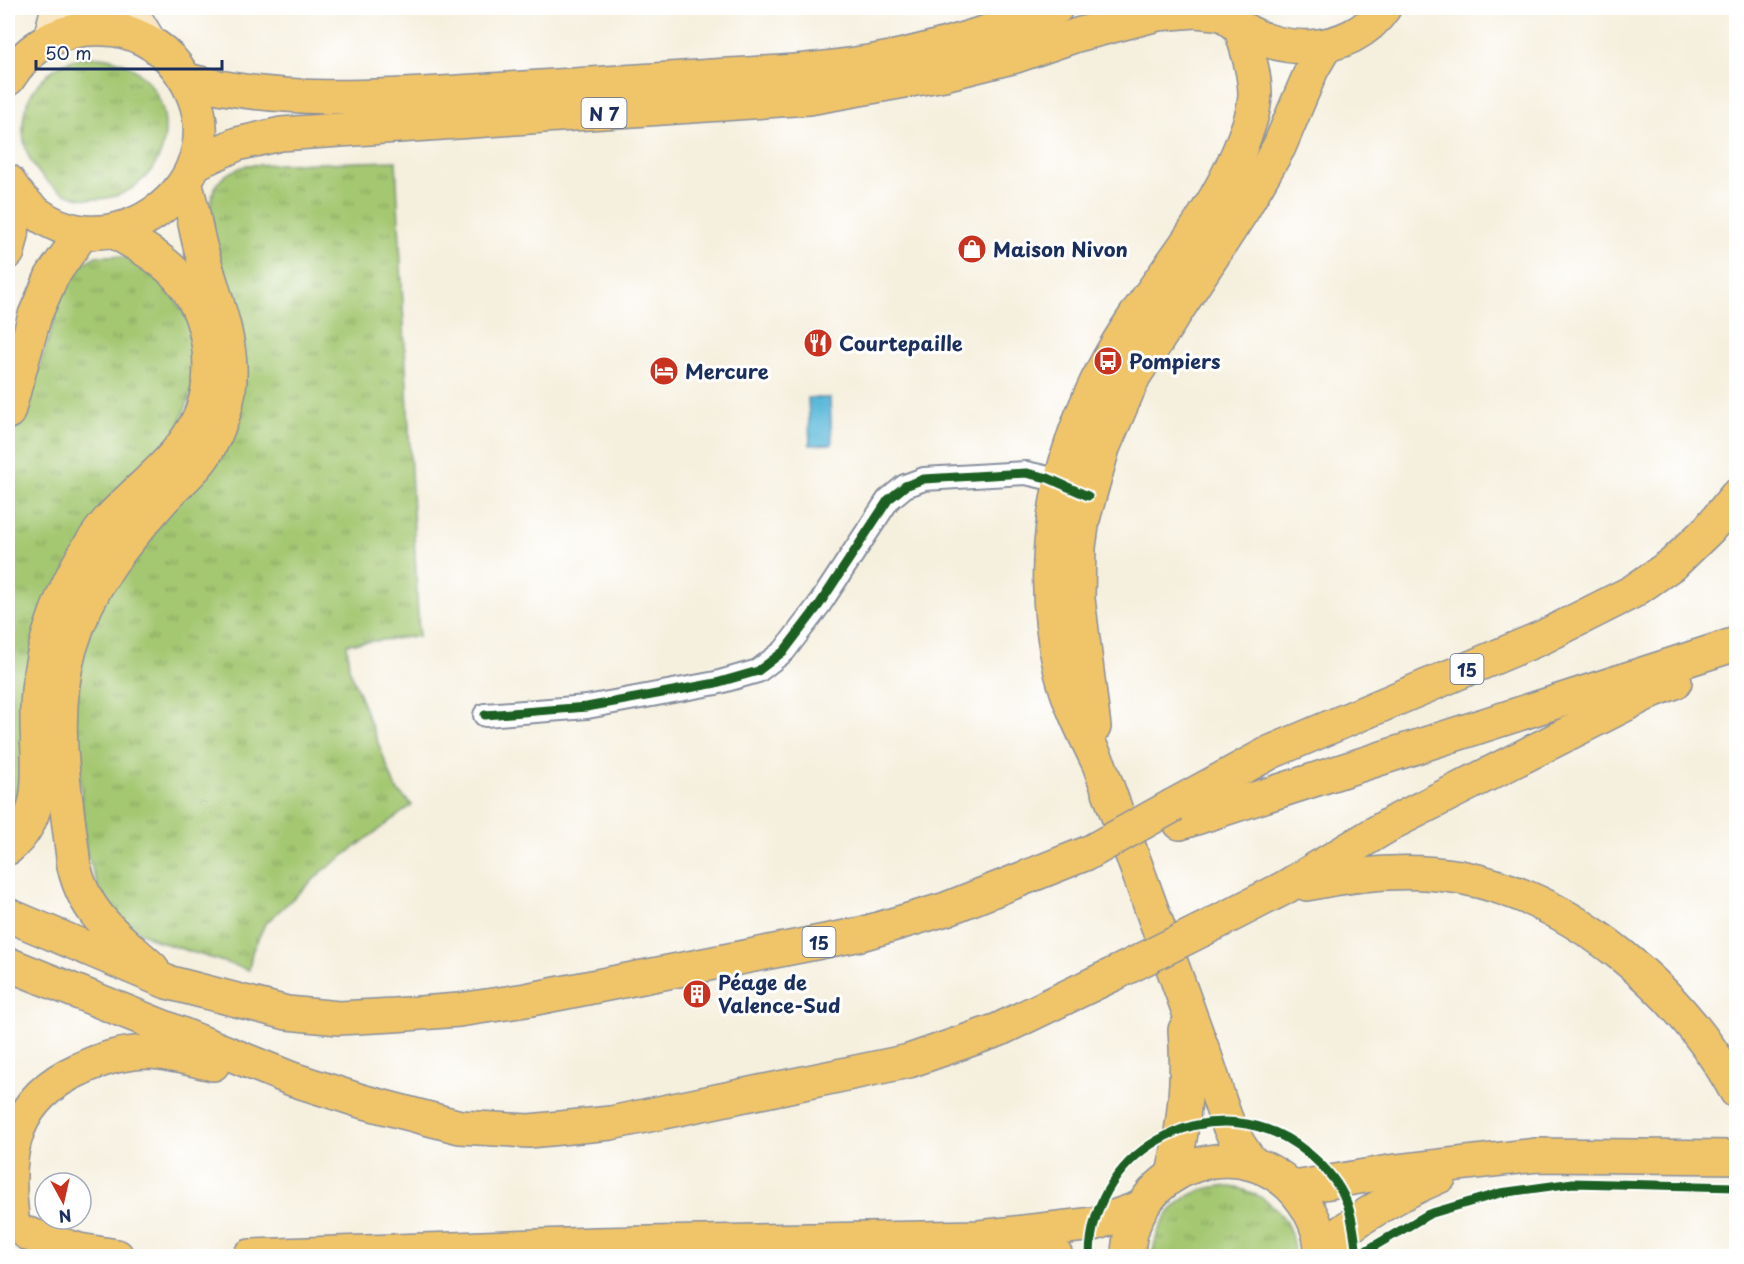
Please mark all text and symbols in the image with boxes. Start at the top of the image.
scale bar [36,33,222,71]
text: 50 m [45,39,92,66]
road number: N 7 [582,98,626,128]
shop icon: Maison Nivon [956,233,988,265]
place label: Maison Nivon [993,234,1128,264]
restaurant icon: Courtepaille [802,327,834,359]
place label: Courtepaille [839,328,963,358]
bus stop icon: Pompiers [1092,345,1124,377]
place label: Pompiers [1129,346,1221,376]
hotel icon: Mercure [648,355,680,387]
place label: Mercure [685,356,769,386]
road number: 15 [1450,654,1484,684]
road number: 15 [802,927,836,957]
place label: Péage de Valence-Sud [718,967,840,1020]
building icon: Péage de Valence-Sud [681,978,713,1010]
north arrow [33,1171,93,1231]
text: N [57,1204,73,1230]

